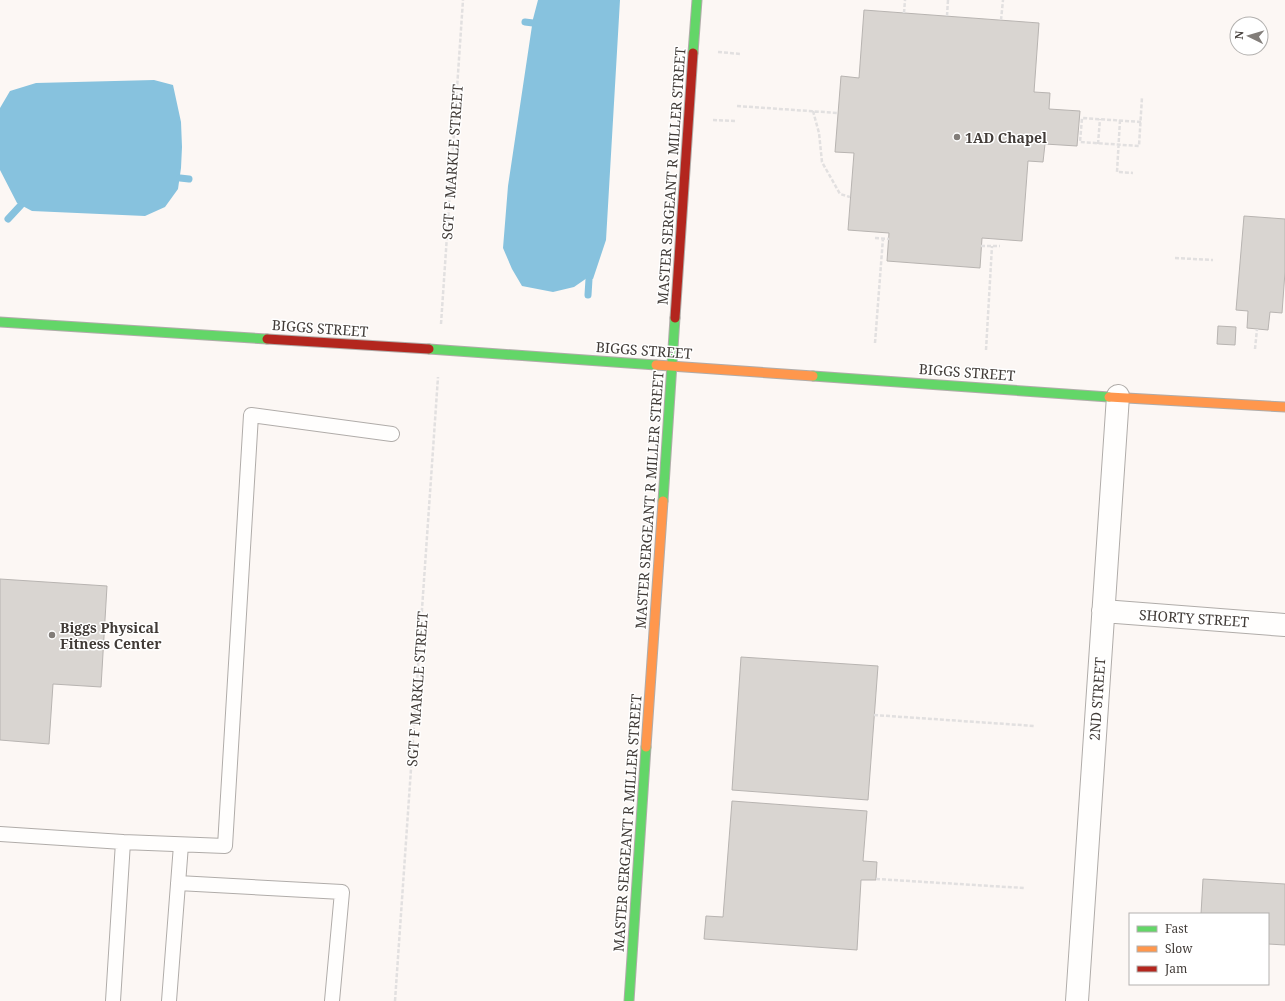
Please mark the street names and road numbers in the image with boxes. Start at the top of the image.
street label: MASTER SERGEANT R MILLER STREET [653,46,690,306]
street label: SGT F MARKLE STREET [437,83,467,240]
street label: BIGGS STREET [271,315,369,341]
street label: BIGGS STREET [595,337,693,363]
street label: BIGGS STREET [918,359,1016,385]
street label: MASTER SERGEANT R MILLER STREET [631,370,668,630]
street label: SHORTY STREET [1138,605,1250,631]
street label: SGT F MARKLE STREET [402,610,432,767]
street label: 2ND STREET [1085,656,1109,741]
street label: MASTER SERGEANT R MILLER STREET [609,693,646,953]

